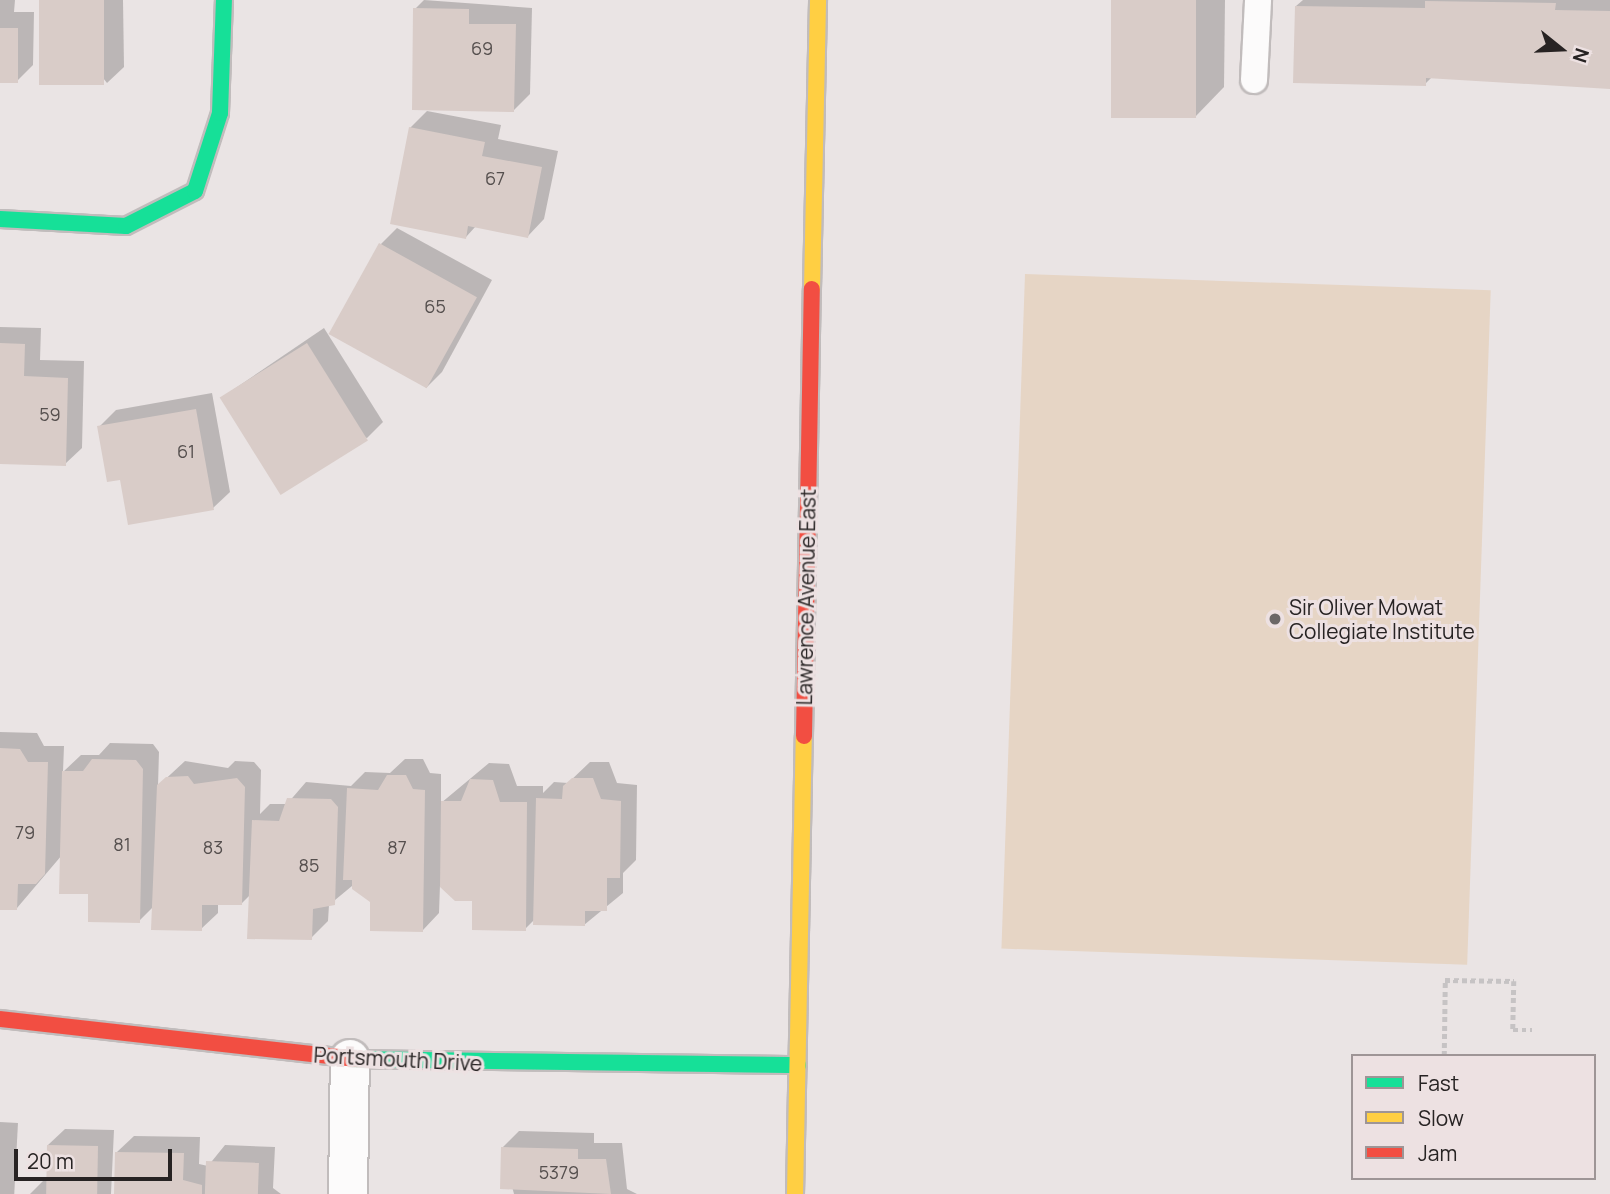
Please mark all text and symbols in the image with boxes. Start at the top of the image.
north arrow [1526,14,1596,84]
house number: 69 [471,37,493,59]
text: N [1566,45,1595,66]
house number: 67 [485,167,505,189]
house number: 65 [424,295,446,317]
house number: 59 [39,403,61,425]
house number: 61 [177,440,195,462]
street label: Lawrence Avenue East [792,488,820,706]
place label: Sir Oliver Mowat Collegiate Institute [1289,594,1475,644]
marker: Sir Oliver Mowat Collegiate Institute [1267,611,1283,627]
house number: 79 [15,821,35,843]
house number: 81 [113,833,131,855]
house number: 83 [203,836,223,858]
house number: 87 [387,836,407,858]
house number: 85 [299,854,319,876]
street label: Portsmouth Drive [313,1042,483,1076]
legend [1351,1054,1596,1180]
text: Fast [1418,1069,1459,1097]
text: Slow [1418,1104,1464,1132]
scale bar [18,1134,175,1178]
text: Jam [1418,1139,1457,1167]
text: 20 m [27,1147,74,1175]
house number: 5379 [539,1161,579,1183]

